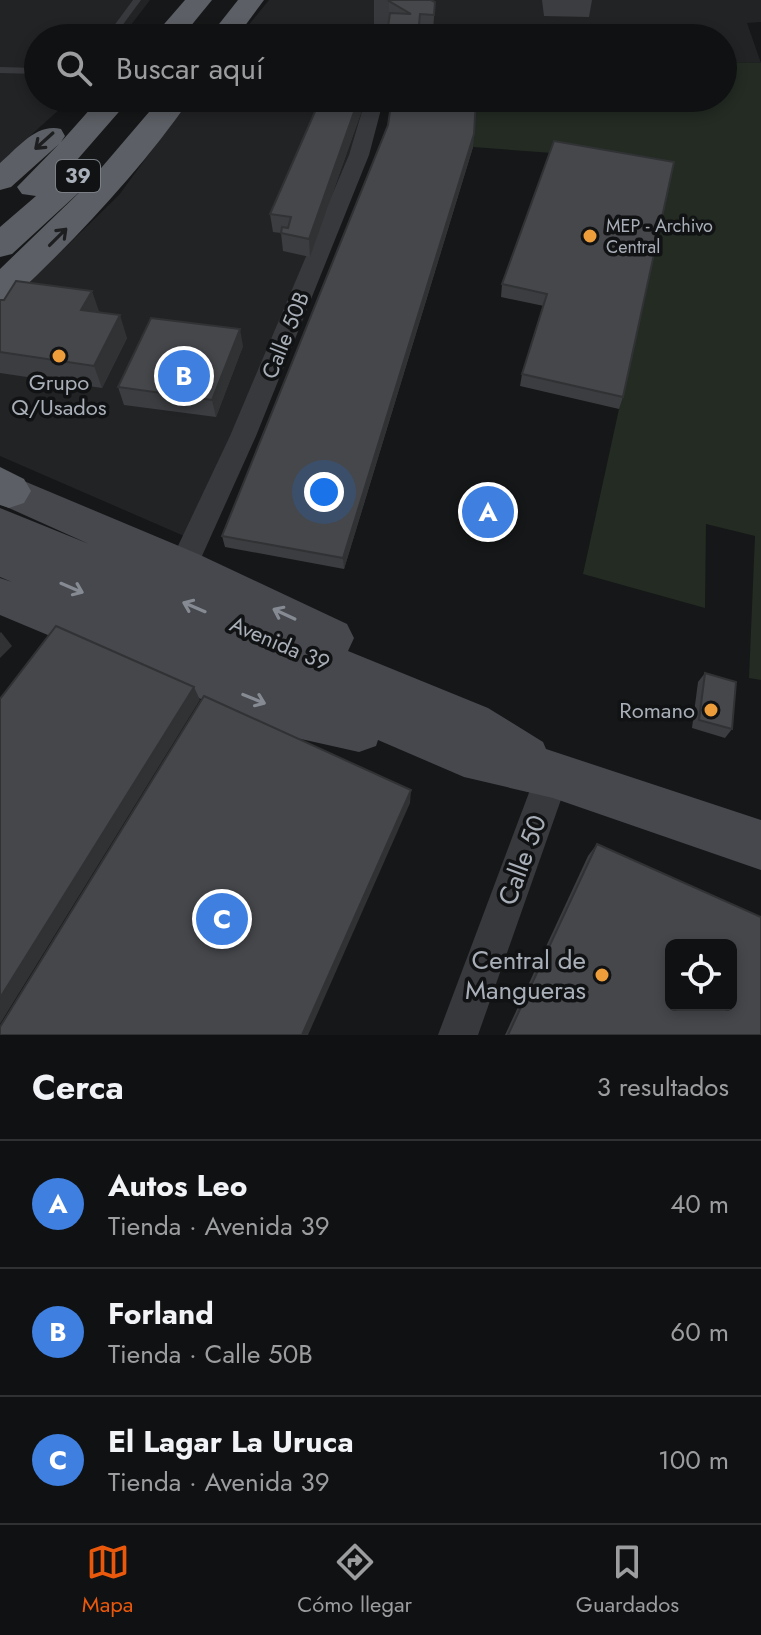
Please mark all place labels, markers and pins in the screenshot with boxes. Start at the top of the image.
place label: MEP - Archivo Central [606,213,713,260]
marker: MEP - Archivo Central [581,227,599,245]
pin: B [158,346,210,406]
marker: Grupo Q/Usados [50,347,68,365]
place label: Grupo Q/Usados [11,366,107,423]
pin: A [462,482,514,542]
place label: Romano [619,694,695,726]
marker: Romano [702,701,720,719]
pin: C [196,889,248,949]
place label: Central de Mangueras [465,941,586,1009]
marker: Central de Mangueras [593,966,611,984]

